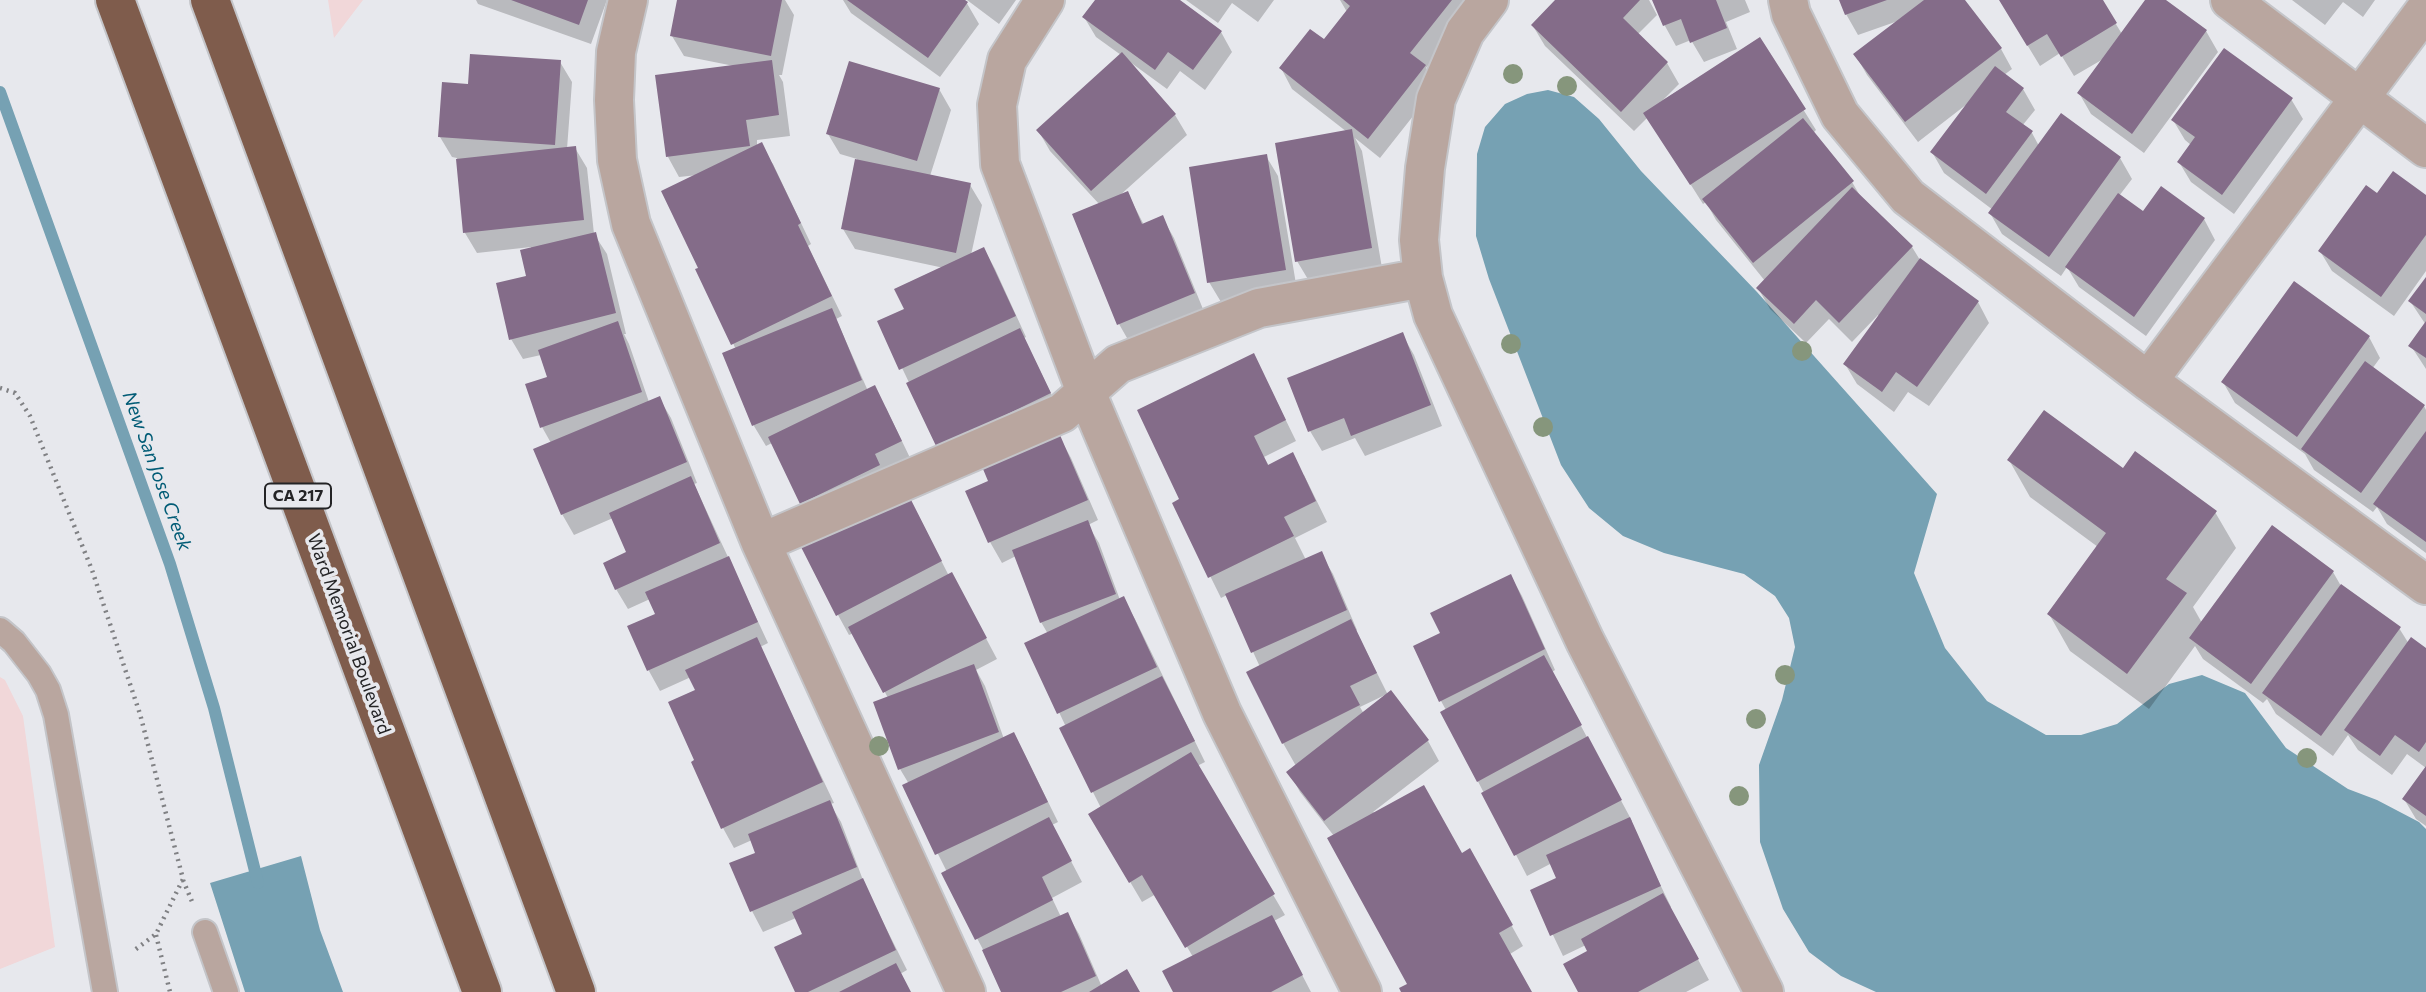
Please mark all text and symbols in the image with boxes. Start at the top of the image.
water label: New San Jose Creek [118,388,196,554]
road number: CA 217 [265,484,331,509]
street label: Ward Memorial Boulevard [303,531,395,737]

